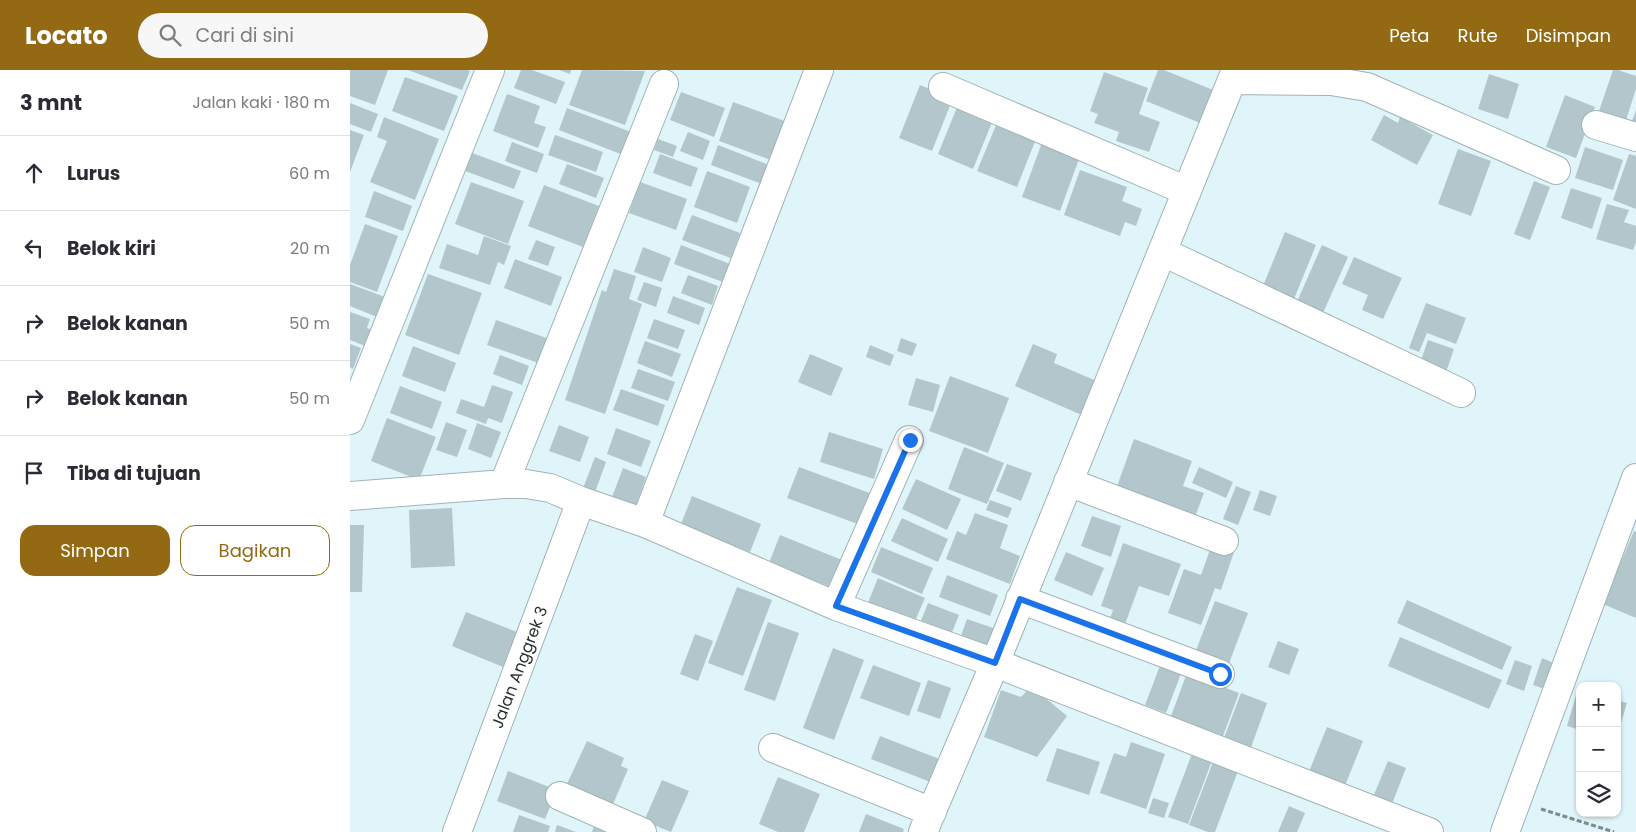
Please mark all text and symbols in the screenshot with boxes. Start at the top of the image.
search box [138,13,488,58]
text: Locato [25,19,108,52]
icon: search [156,21,184,49]
text: Cari di sini [196,22,294,49]
text: Peta [1389,23,1429,48]
text: Rute [1457,23,1498,48]
text: Disimpan [1526,23,1611,48]
text: 3 mnt [20,88,82,117]
text: Jalan kaki · 180 m [192,91,330,114]
icon: ahead [20,159,48,187]
text: Lurus [67,160,120,187]
text: 60 m [289,162,330,185]
icon: left [20,234,48,262]
text: Belok kiri [67,235,156,262]
text: 20 m [290,237,330,260]
icon: right [20,309,48,337]
text: Belok kanan [67,310,188,337]
text: 50 m [289,312,330,335]
icon: right [20,384,48,412]
text: Belok kanan [67,385,188,412]
text: 50 m [289,387,330,410]
route end [899,429,922,452]
icon: arrive [20,459,48,487]
text: Tiba di tujuan [67,460,201,487]
button: Simpan [20,525,170,576]
button: Bagikan [180,525,330,576]
street label: Jalan Anggrek 3 [486,603,553,732]
route start [1209,663,1232,686]
map controls [1576,682,1621,817]
button: + [1576,682,1621,727]
button: − [1576,727,1621,772]
button: layers [1576,772,1621,817]

